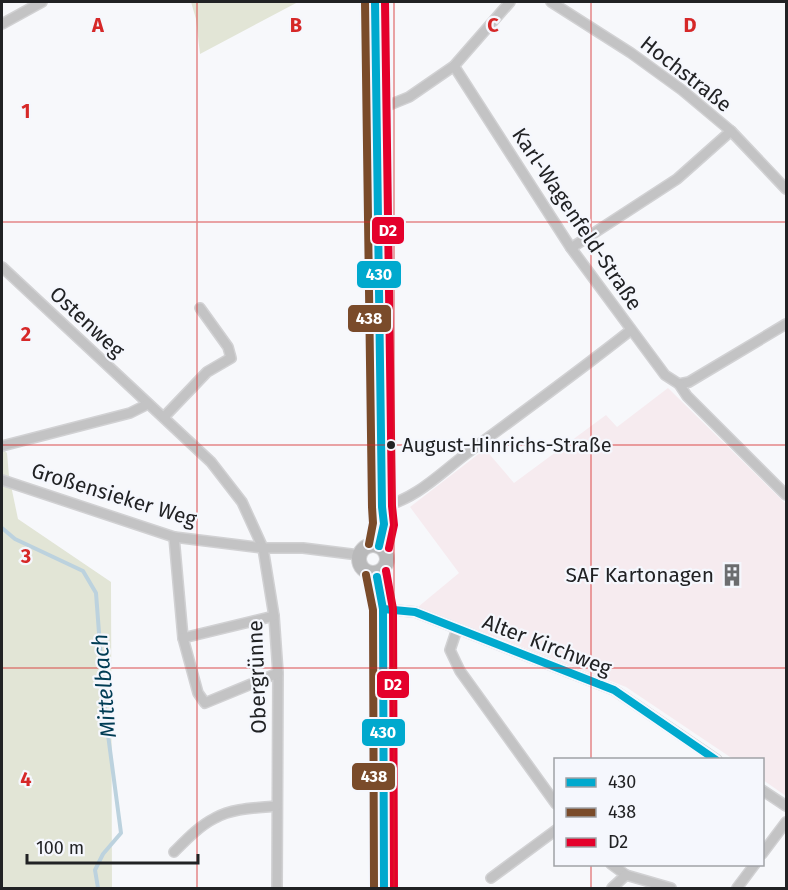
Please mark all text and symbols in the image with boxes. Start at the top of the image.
text: A [91,13,105,37]
text: B [290,13,302,37]
text: C [487,13,499,37]
text: D [683,13,697,37]
street label: Hochstraße [635,30,737,118]
text: 1 [21,99,31,123]
street label: Karl-Wagenfeld-Straße [506,123,648,315]
line badge: D2 [371,216,405,245]
text: D2 [379,221,397,240]
line badge: 430 [356,260,402,289]
text: 430 [366,265,392,284]
street label: Ostenweg [44,281,130,363]
line badge: 438 [347,304,392,333]
text: 438 [356,309,382,328]
text: 2 [21,322,31,346]
place label: August-Hinrichs-Straße [402,433,612,457]
marker: August-Hinrichs-Straße [385,439,397,451]
street label: Großensieker Weg [28,457,200,533]
text: 3 [20,544,31,568]
place label: SAF Kartonagen [566,562,714,588]
building icon: SAF Kartonagen [719,562,745,588]
street label: Alter Kirchweg [479,608,615,682]
street label: Obergrünne [242,620,272,734]
water label: Mittelbach [86,633,122,739]
line badge: D2 [376,670,410,699]
text: D2 [384,675,402,694]
line badge: 430 [361,718,406,747]
text: 430 [370,723,396,742]
legend [554,758,764,866]
line badge: 438 [351,762,396,791]
text: 4 [20,767,32,791]
text: 438 [361,767,387,786]
text: 430 [608,771,636,793]
text: 438 [608,801,636,823]
scale bar [27,827,198,865]
text: D2 [608,831,628,853]
text: 100 m [36,837,84,859]

